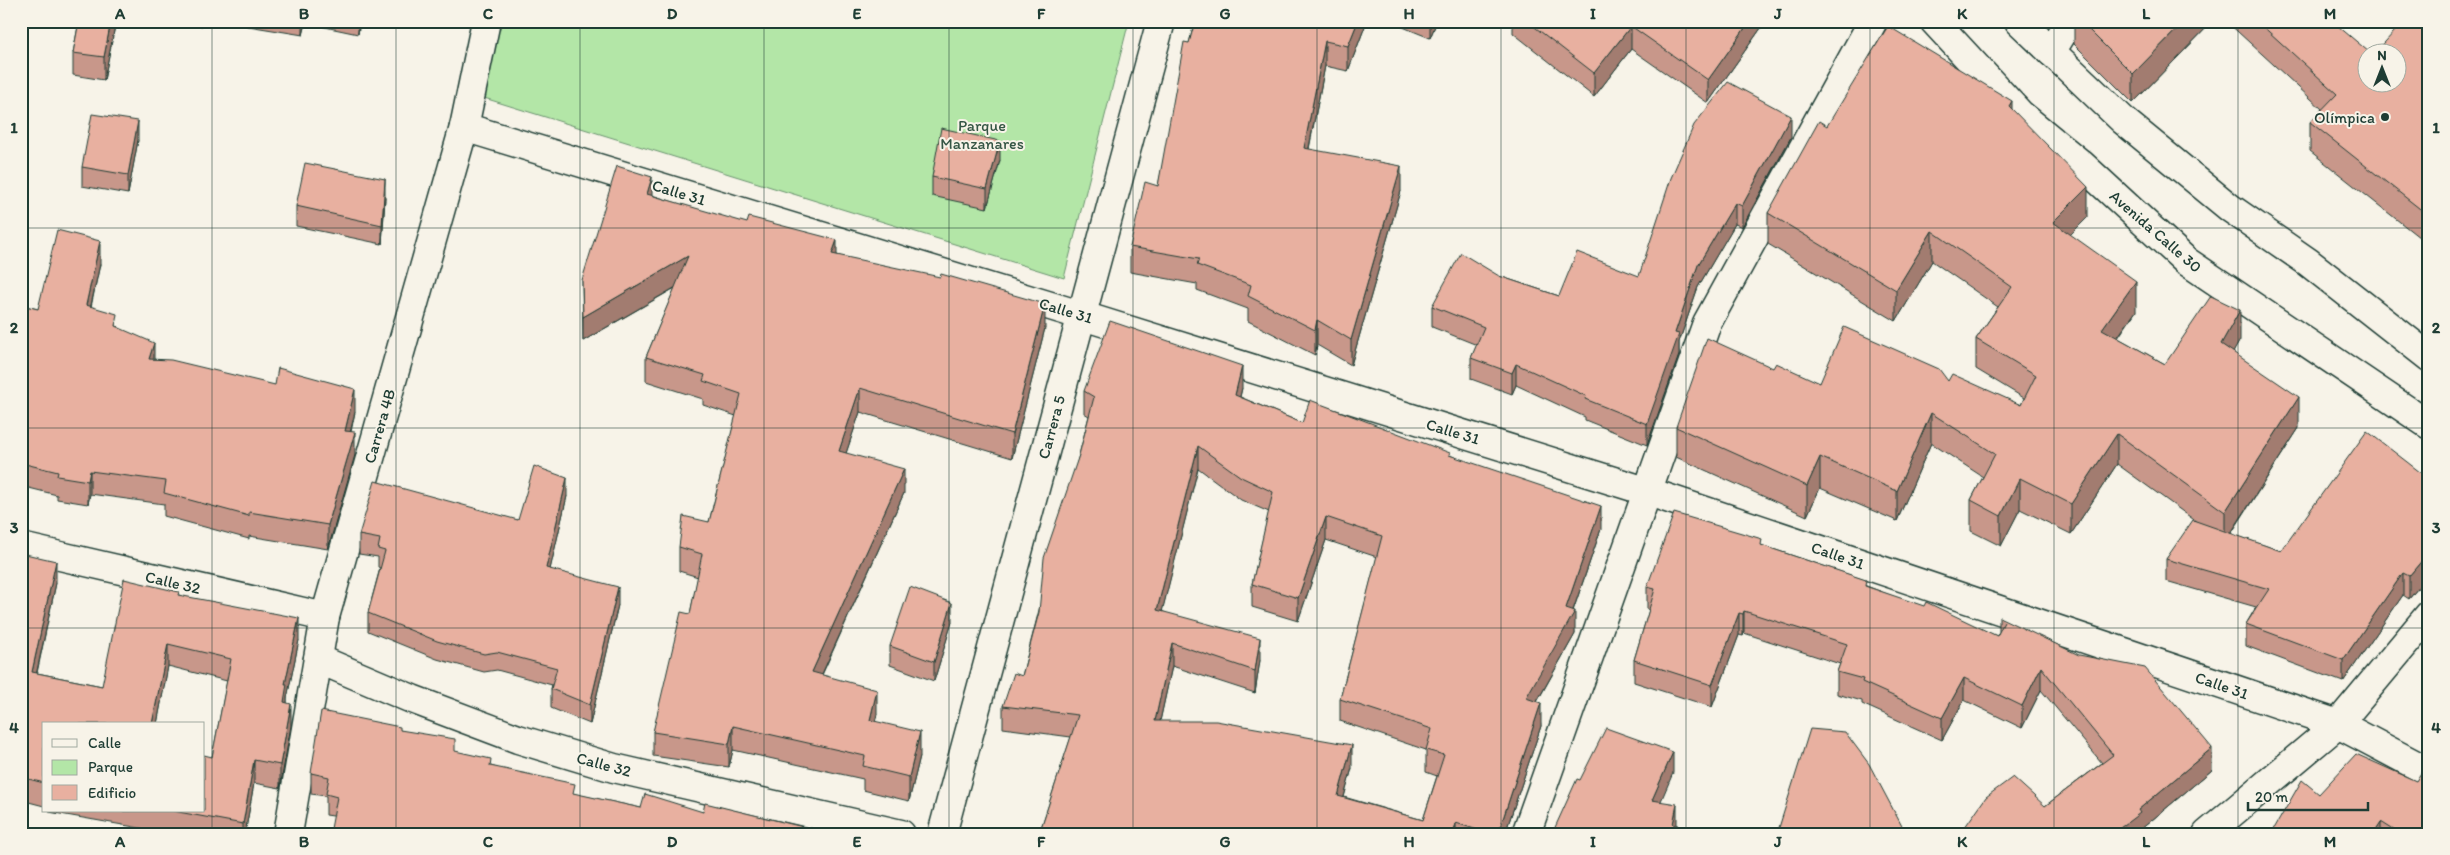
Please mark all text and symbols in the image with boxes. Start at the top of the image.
text: A [114,4,126,23]
text: B [299,4,310,23]
text: C [483,4,494,23]
text: D [667,4,678,23]
text: E [853,4,862,23]
text: F [1037,4,1046,23]
text: G [1219,4,1231,23]
text: H [1403,4,1415,23]
text: I [1590,4,1596,23]
text: J [1773,4,1782,23]
text: K [1957,4,1968,23]
text: L [2142,4,2151,23]
text: M [2324,4,2336,23]
north arrow [2358,42,2408,92]
text: N [2377,47,2387,64]
place label: Olímpica [2314,108,2375,127]
marker: Olímpica [2379,111,2391,123]
park label: Parque Manzanares [940,116,1024,153]
text: 1 [10,118,18,137]
text: 1 [2432,118,2440,137]
street label: Calle 31 [650,175,708,210]
street label: Avenida Calle 30 [2106,186,2206,277]
street label: Calle 31 [1037,293,1095,328]
text: 2 [10,318,19,337]
text: 2 [2432,318,2441,337]
street label: Carrera 4B [360,387,399,466]
street label: Carrera 5 [1034,393,1069,461]
street label: Calle 31 [1424,414,1482,449]
text: 3 [10,518,19,537]
text: 3 [2432,518,2441,537]
street label: Calle 31 [1809,538,1867,574]
street label: Calle 32 [143,567,203,598]
street label: Calle 31 [2193,668,2251,704]
text: 4 [9,718,19,737]
text: 4 [2431,718,2441,737]
legend [42,722,205,812]
text: Calle [88,734,121,752]
street label: Calle 32 [574,748,634,781]
text: Parque [88,758,133,776]
scale bar [2248,780,2368,812]
text: Edificio [88,784,136,802]
text: 20 m [2255,788,2289,806]
text: A [114,832,126,851]
text: B [299,832,310,851]
text: C [483,832,494,851]
text: D [667,832,678,851]
text: E [853,832,862,851]
text: F [1037,832,1046,851]
text: G [1219,832,1231,851]
text: H [1403,832,1415,851]
text: I [1590,832,1596,851]
text: J [1773,832,1782,851]
text: K [1957,832,1968,851]
text: L [2142,832,2151,851]
text: M [2324,832,2336,851]

